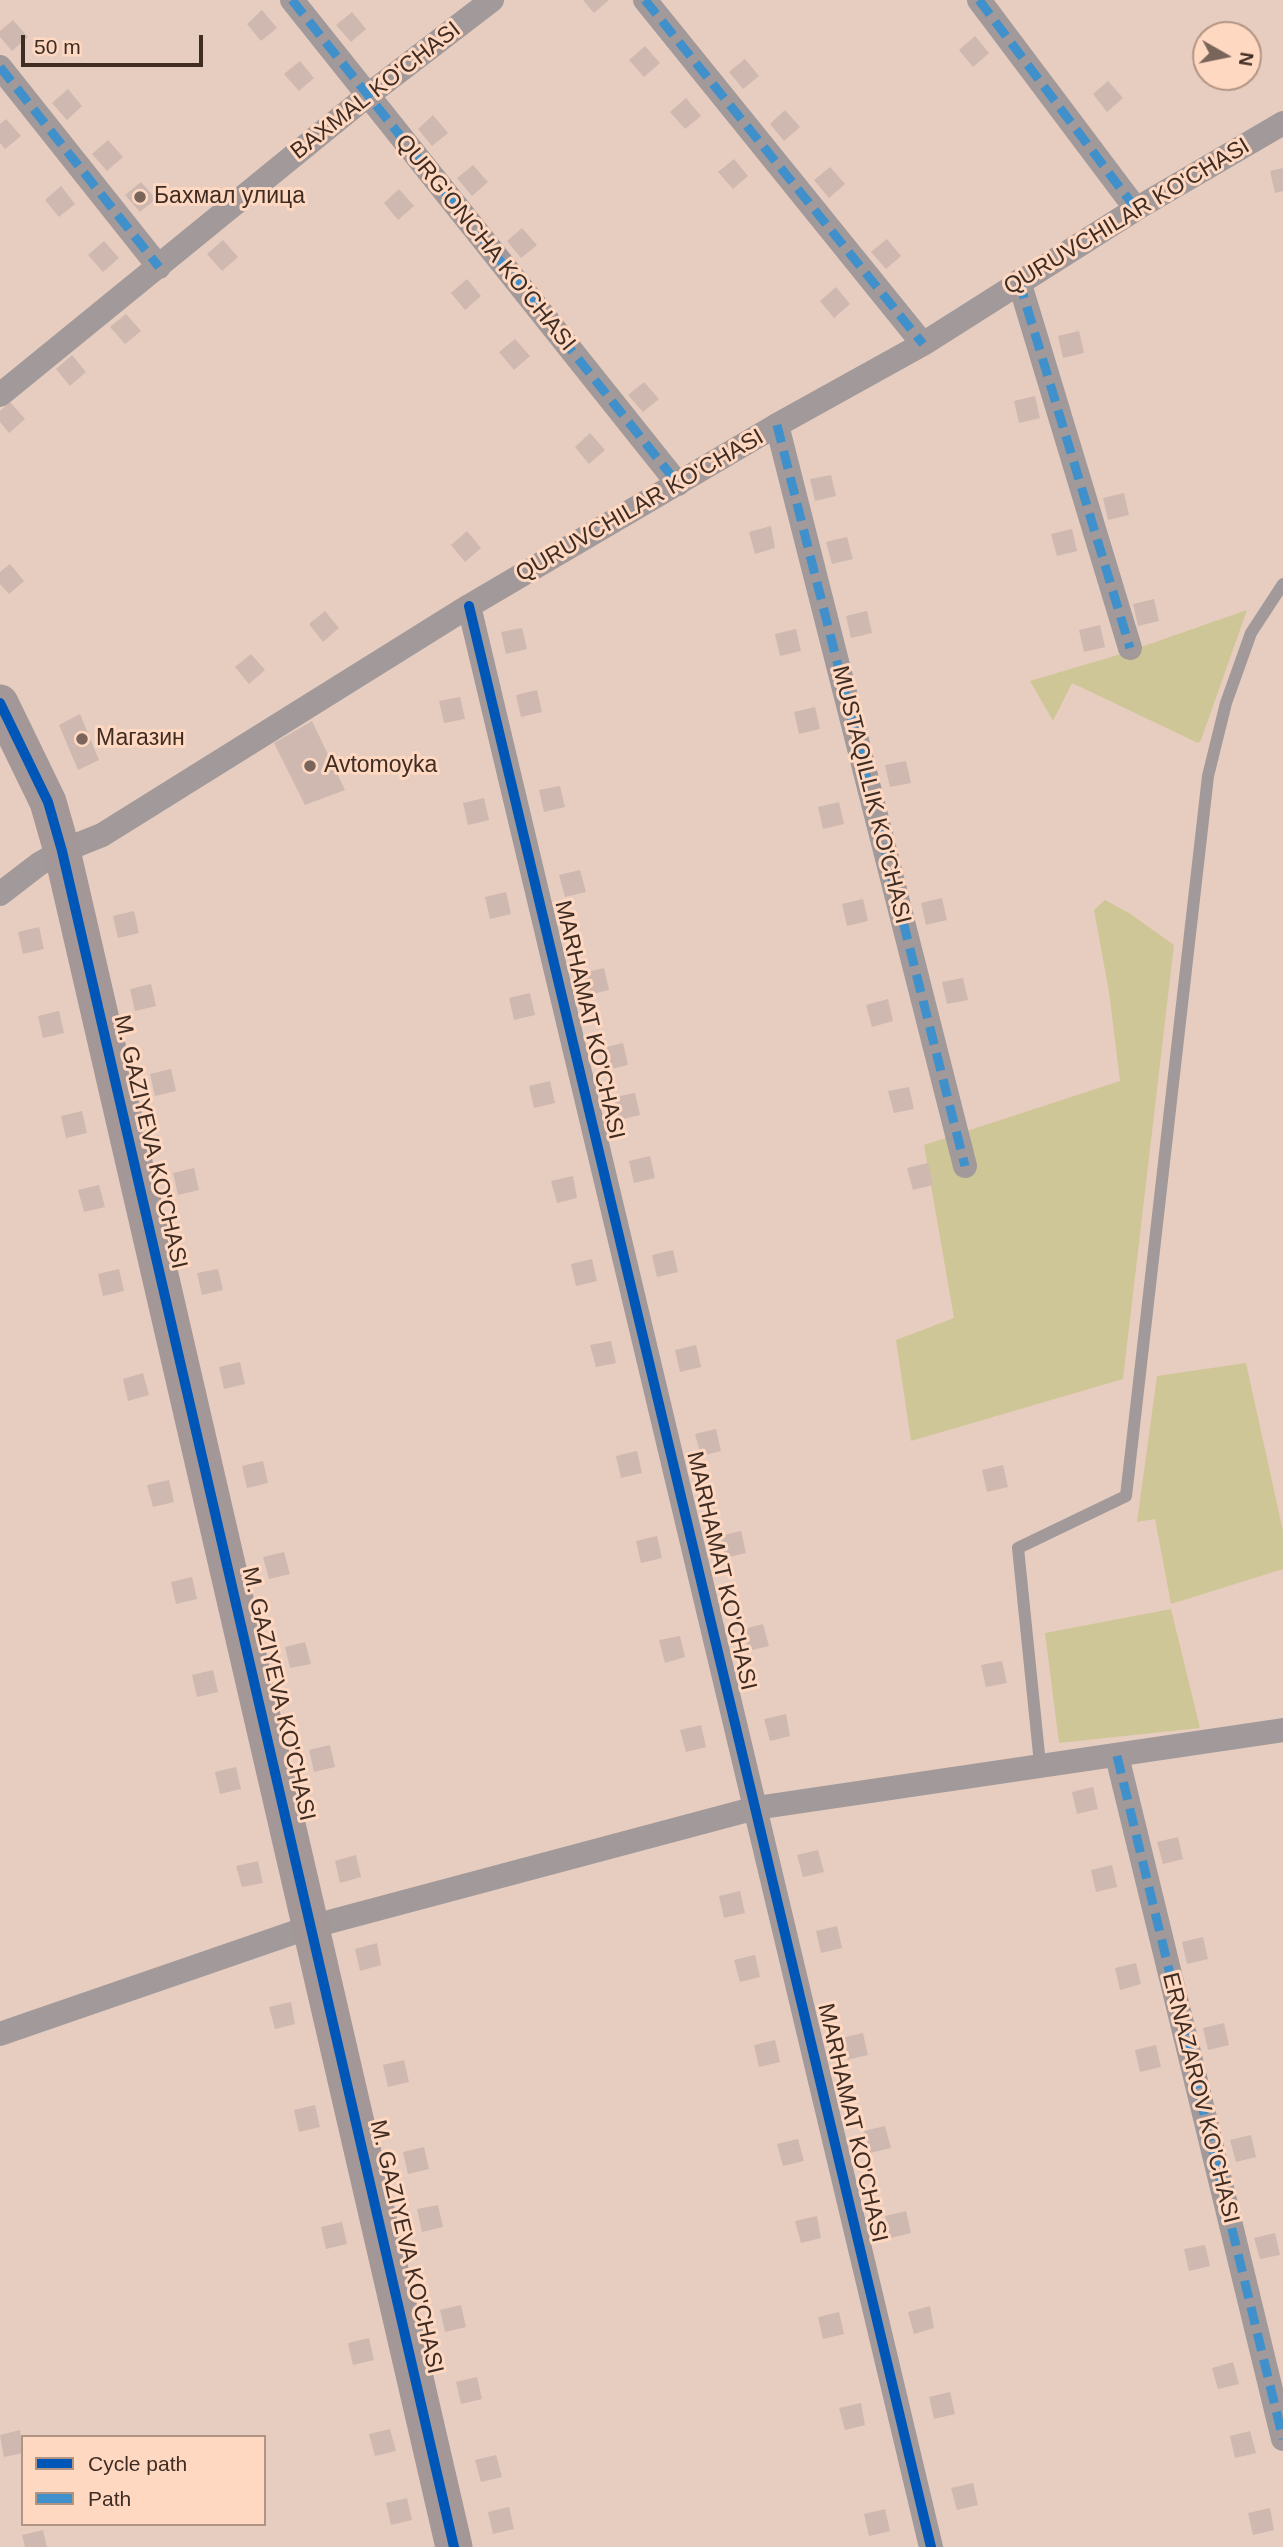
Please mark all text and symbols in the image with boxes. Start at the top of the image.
street label: BAХMAL KO'CHASI [286,16,466,166]
scale bar [24,21,206,65]
north arrow [1192,21,1262,91]
text: 50 m [34,35,81,58]
text: N [1235,51,1258,67]
street label: QURG'ONCHA KO'CHASI [389,129,581,357]
street label: QURUVCHILAR KO'CHASI [999,133,1255,301]
place label: Бахмал улица [154,183,305,211]
marker: Бахмал улица [132,189,148,205]
street label: QURUVCHILAR KO'CHASI [511,424,769,588]
street label: MUSTAQILLIK KO'CHASI [826,663,916,927]
place label: Магазин [96,725,185,753]
marker: Магазин [74,731,90,747]
place label: Avtomoyka [324,752,437,780]
marker: Avtomoyka [302,758,318,774]
street label: MARHAMAT KO'CHASI [548,898,630,1142]
street label: M. GAZIYEVA KO'CHASI [107,1012,193,1272]
street label: MARHAMAT KO'CHASI [680,1449,762,1693]
street label: M. GAZIYEVA KO'CHASI [235,1564,321,1824]
street label: ERNAZAROV KO'CHASI [1155,1970,1245,2226]
street label: MARHAMAT KO'CHASI [811,2001,893,2245]
street label: M. GAZIYEVA KO'CHASI [363,2117,449,2377]
legend [21,2435,266,2526]
text: Cycle path [88,2452,187,2475]
text: Path [88,2487,131,2510]

